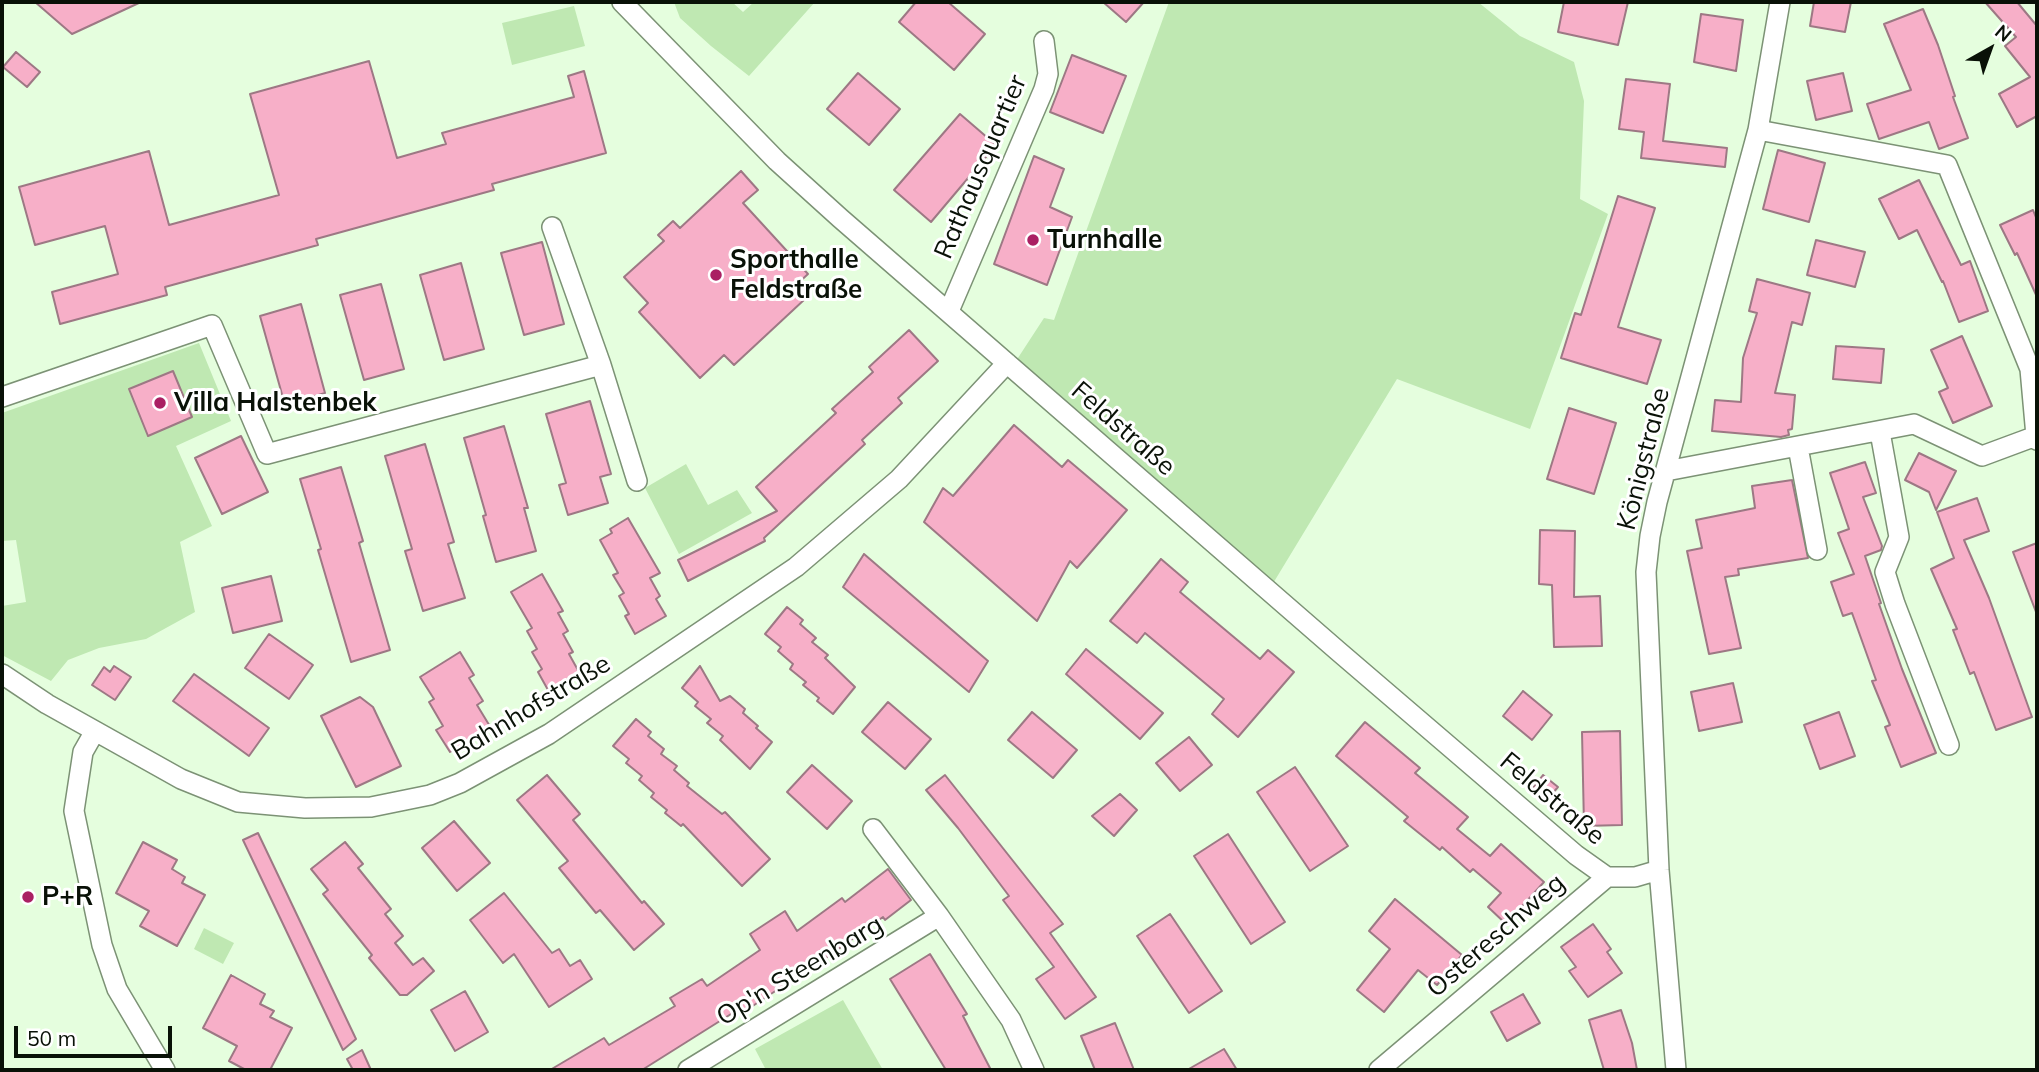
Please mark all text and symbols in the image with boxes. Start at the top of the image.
north arrow [1955,14,2025,84]
text: N [1990,19,2017,47]
street label: Rathausquartier [928,70,1034,264]
place label: Turnhalle [1047,224,1162,256]
marker: Turnhalle [1025,232,1041,248]
place label: Sporthalle Feldstraße [730,244,862,306]
marker: Sporthalle Feldstraße [708,267,724,283]
street label: Feldstraße [1065,375,1181,483]
street label: Königstraße [1611,385,1677,533]
place label: Villa Halstenbek [174,387,377,419]
marker: Villa Halstenbek [152,395,168,411]
street label: Bahnhofstraße [446,648,616,768]
street label: Feldstraße [1493,746,1611,852]
street label: Ostereschweg [1421,868,1571,1004]
place label: P+R [42,881,93,913]
marker: P+R [20,889,36,905]
street label: Op'n Steenbarg [711,909,889,1033]
scale bar [18,1012,175,1056]
text: 50 m [27,1025,76,1051]

